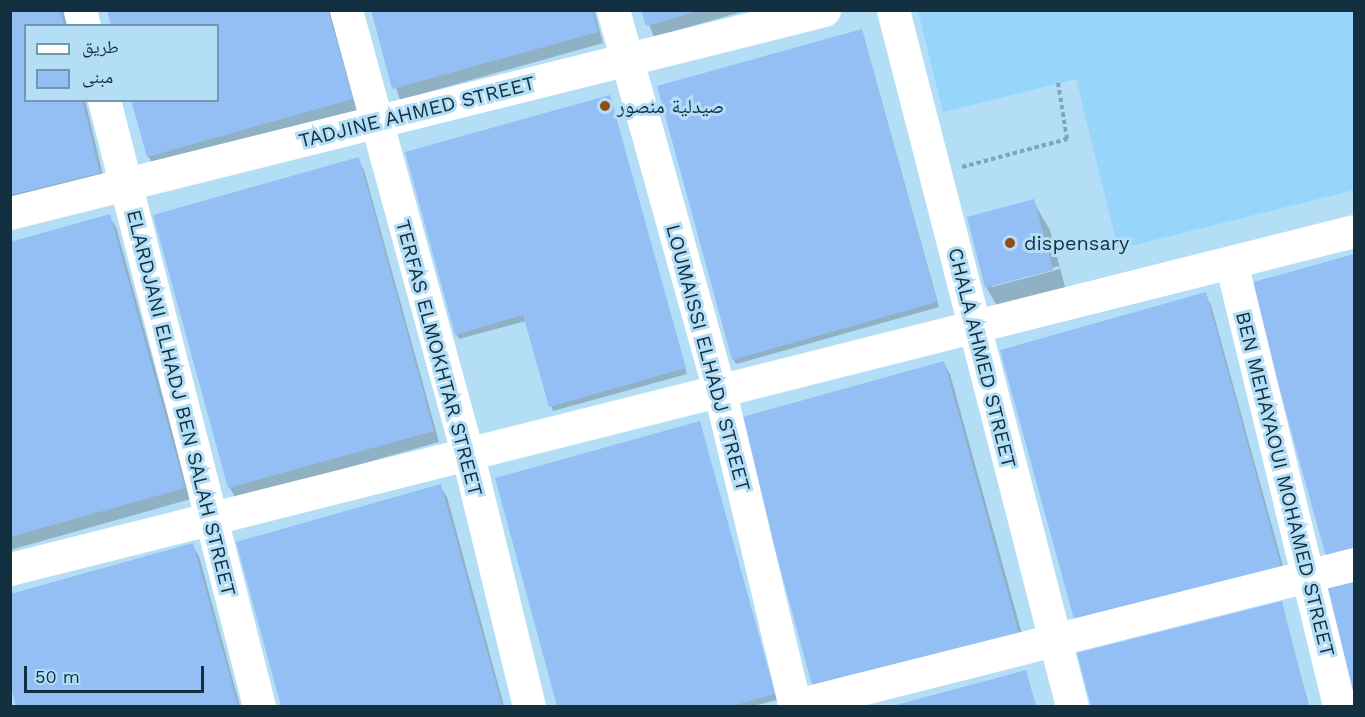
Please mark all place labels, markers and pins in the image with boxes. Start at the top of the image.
place label: صيدلية منصور [617,94,724,118]
marker: صيدلية منصور [598,99,612,113]
place label: dispensary [1024,231,1129,255]
marker: dispensary [1001,234,1019,252]

